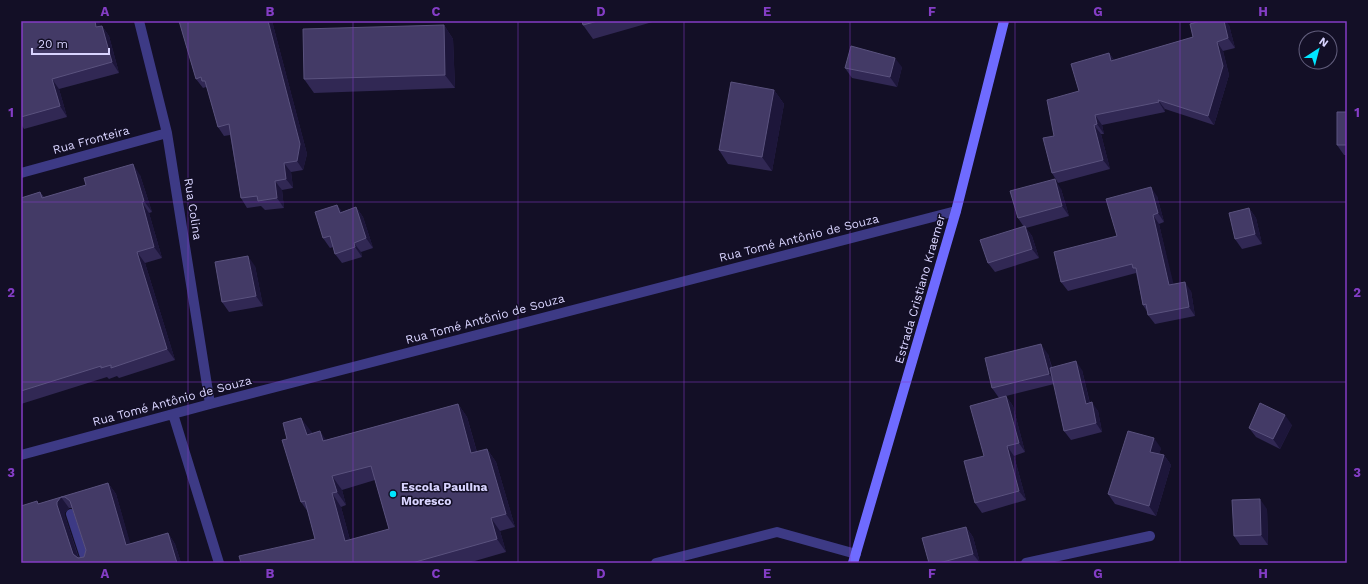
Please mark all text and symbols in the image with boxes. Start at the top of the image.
text: A [101,4,110,19]
text: B [266,4,275,19]
text: C [432,4,441,19]
text: D [596,4,606,19]
text: E [763,4,771,19]
text: F [928,4,936,19]
text: G [1093,4,1103,19]
text: H [1258,4,1268,19]
scale bar [32,30,109,56]
north arrow [1298,30,1338,70]
text: N [1316,35,1331,50]
text: 20 m [38,37,68,51]
text: 1 [8,105,14,120]
text: 1 [1354,105,1360,120]
street label: Rua Fronteira [51,123,131,157]
street label: Rua Colina [181,177,205,241]
street label: Rua Tomé Antônio de Souza [718,211,880,265]
street label: Estrada Cristiano Kraemer [892,213,948,365]
text: 2 [7,285,15,300]
text: 2 [1353,285,1361,300]
street label: Rua Tomé Antônio de Souza [404,291,566,347]
street label: Rua Tomé Antônio de Souza [91,373,253,429]
text: 3 [7,465,15,480]
text: 3 [1353,465,1361,480]
place label: Escola Paulina Moresco [401,480,487,508]
marker: Escola Paulina Moresco [388,489,398,499]
text: A [101,566,110,581]
text: B [266,566,275,581]
text: C [432,566,441,581]
text: D [596,566,606,581]
text: E [763,566,771,581]
text: F [928,566,936,581]
text: G [1093,566,1103,581]
text: H [1258,566,1268,581]

